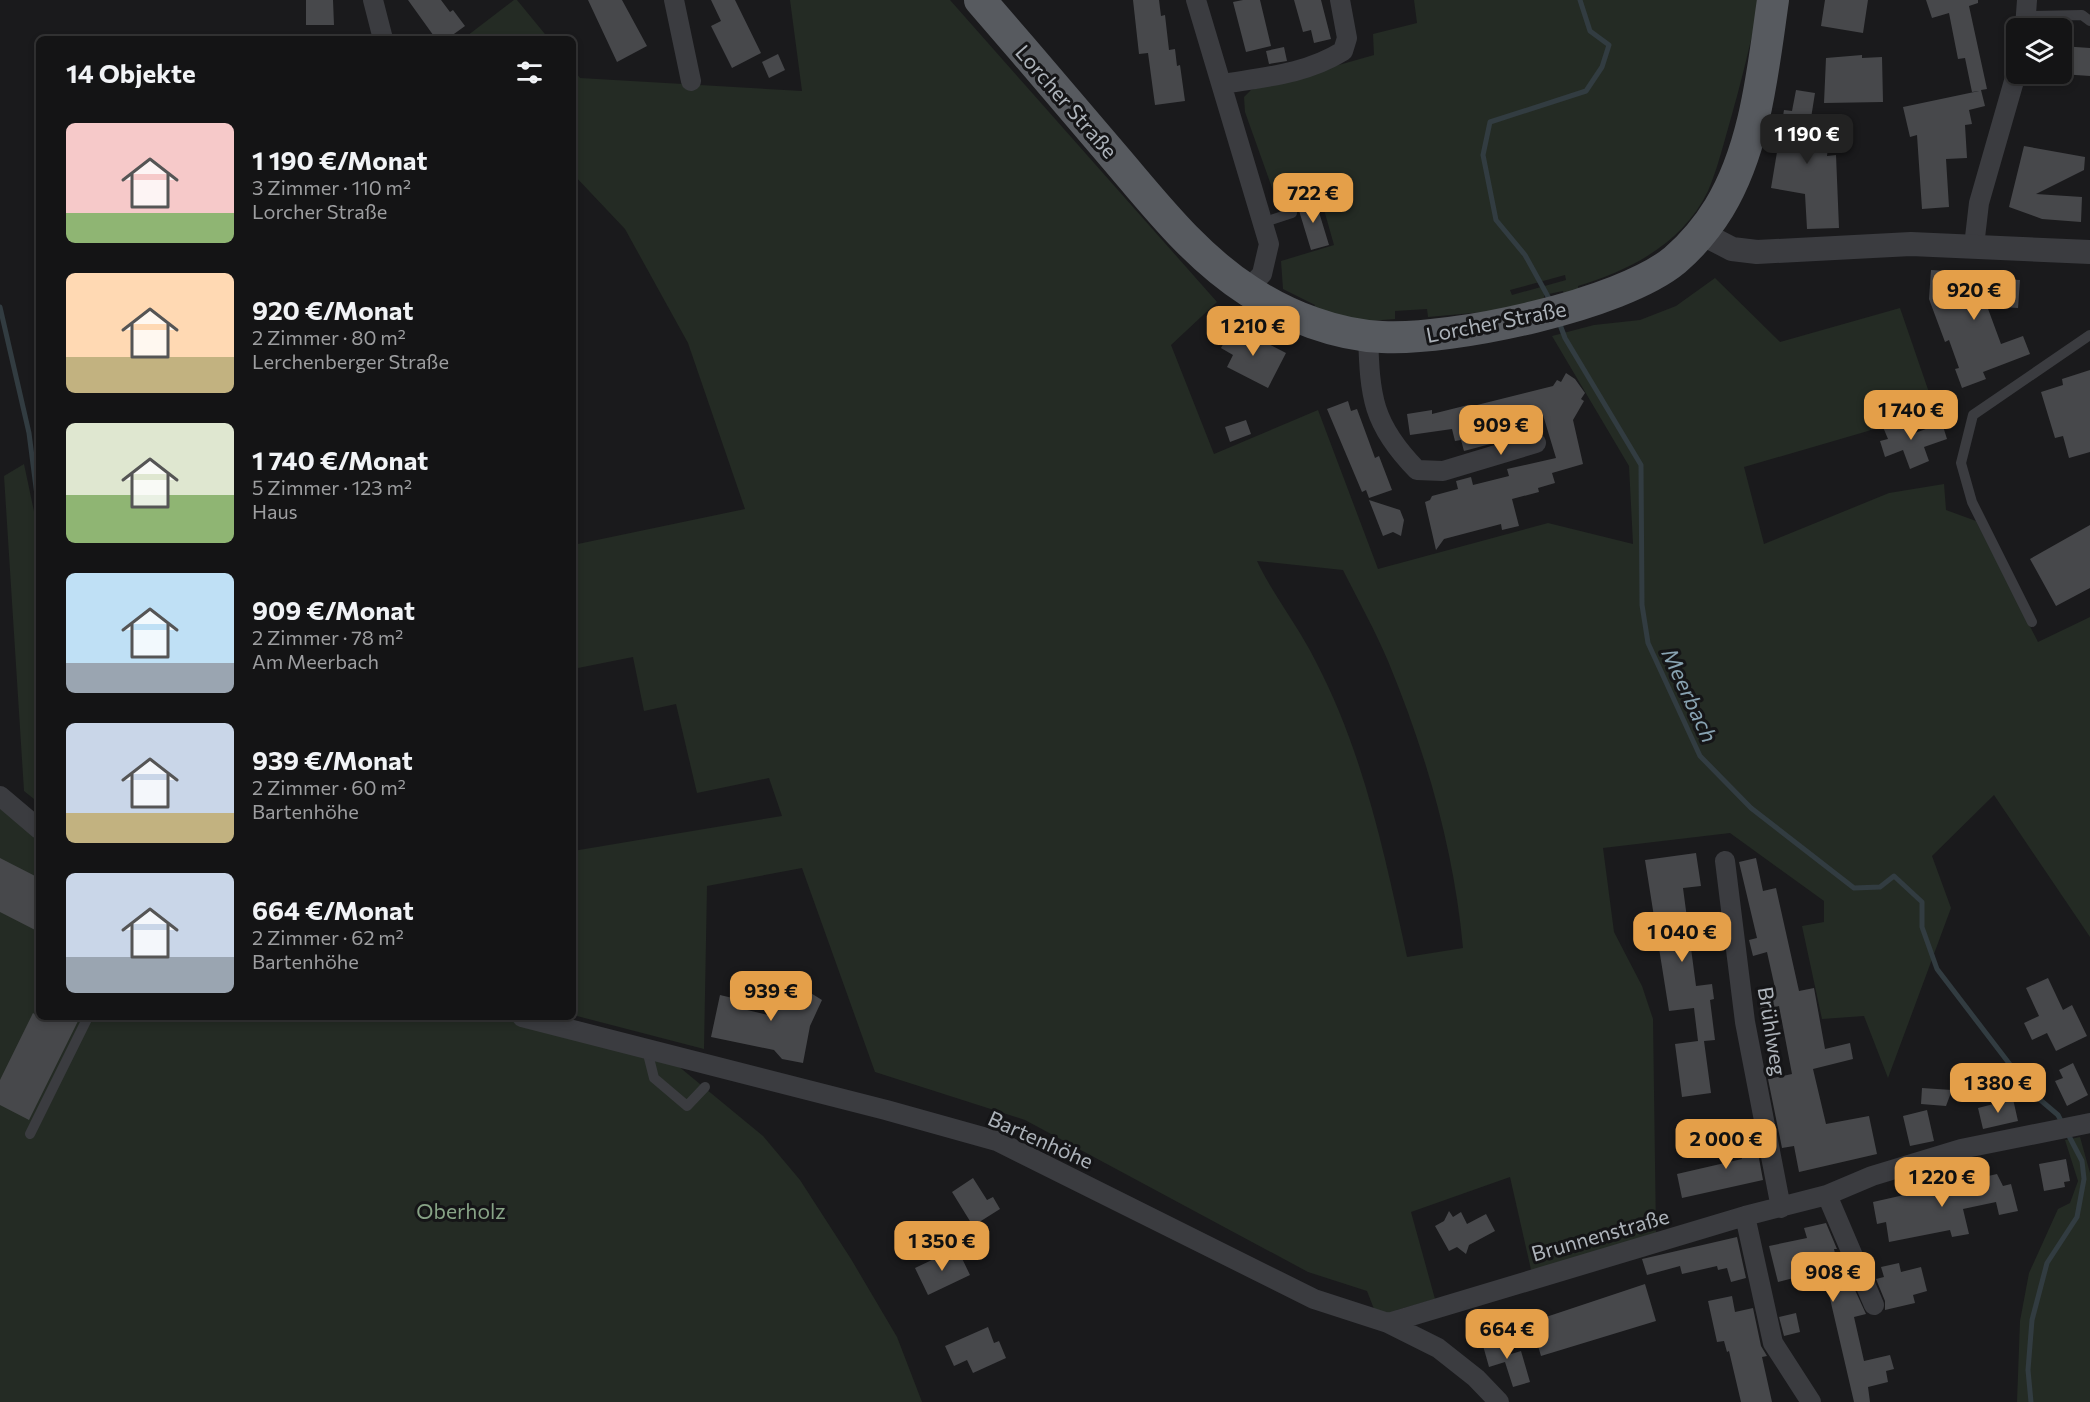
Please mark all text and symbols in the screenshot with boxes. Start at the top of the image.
map controls [2006,18,2072,84]
button: layers [2006,18,2072,84]
street label: Lorcher Straße [1011,39,1123,163]
icon: filters [513,56,546,89]
text: 14 Objekte [66,57,196,88]
pin: 1 190 € [1752,114,1862,165]
text: 1 190 € [1774,121,1840,145]
text: 1 190 €/Monat [252,144,427,175]
icon: home [114,147,186,219]
pin: 722 € [1271,173,1355,224]
text: 3 Zimmer · 110 m² [252,175,411,199]
text: 722 € [1287,180,1339,204]
text: Lorcher Straße [252,199,387,223]
pin: 920 € [1932,270,2016,321]
text: 920 € [1947,277,2001,301]
text: 920 €/Monat [252,294,413,325]
street label: Lorcher Straße [1424,295,1568,347]
icon: home [114,297,186,369]
pin: 1 210 € [1198,306,1308,357]
text: 1 210 € [1221,313,1285,337]
text: 2 Zimmer · 80 m² [252,325,406,349]
text: Lerchenberger Straße [252,349,449,373]
pin: 1 740 € [1856,390,1966,441]
text: 1 740 € [1878,397,1944,421]
pin: 909 € [1459,405,1543,456]
text: 909 € [1473,412,1529,436]
text: 1 740 €/Monat [252,444,428,475]
icon: home [114,447,186,519]
text: 5 Zimmer · 123 m² [252,475,412,499]
text: Haus [252,499,298,523]
text: 909 €/Monat [252,594,415,625]
icon: home [114,597,186,669]
text: 2 Zimmer · 78 m² [252,625,403,649]
water label: Meerbach [1656,644,1724,746]
text: Am Meerbach [252,649,379,673]
text: 939 €/Monat [252,744,413,775]
icon: home [114,747,186,819]
text: 2 Zimmer · 60 m² [252,775,406,799]
text: Bartenhöhe [252,799,359,823]
text: 664 €/Monat [252,894,414,925]
icon: home [114,897,186,969]
pin: 1 040 € [1627,912,1737,963]
text: 1 040 € [1647,919,1717,943]
text: 2 Zimmer · 62 m² [252,925,404,949]
text: Bartenhöhe [252,949,359,973]
pin: 939 € [729,971,813,1022]
text: 939 € [744,978,798,1002]
street label: Brühlweg [1754,985,1792,1077]
pin: 1 380 € [1943,1063,2053,1114]
text: 1 380 € [1964,1070,2032,1094]
street label: Bartenhöhe [985,1105,1097,1173]
pin: 2 000 € [1671,1119,1781,1170]
text: 2 000 € [1690,1126,1762,1150]
pin: 1 220 € [1887,1157,1997,1208]
text: 1 220 € [1909,1164,1975,1188]
park label: Oberholz [416,1198,506,1223]
street label: Brunnenstraße [1528,1202,1672,1266]
pin: 1 350 € [887,1221,997,1272]
text: 1 350 € [908,1228,976,1252]
pin: 908 € [1791,1252,1875,1303]
text: 908 € [1805,1259,1861,1283]
pin: 664 € [1465,1309,1549,1360]
text: 664 € [1480,1316,1534,1340]

